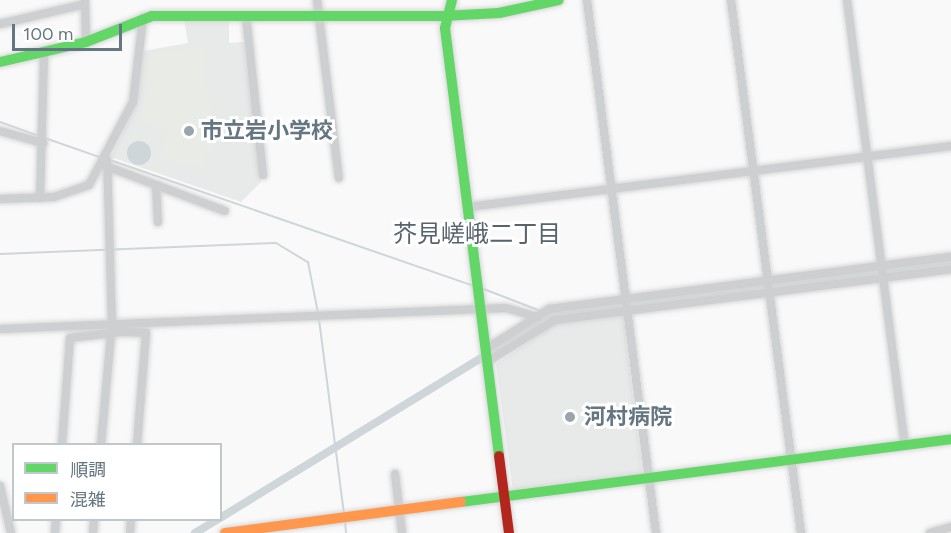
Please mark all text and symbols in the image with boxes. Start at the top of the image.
scale bar [15,12,124,50]
text: 100 m [23,23,73,45]
place label: 市立岩小学校 [201,118,333,144]
marker: 市立岩小学校 [182,124,196,138]
district label: 芥見嵯峨二丁目 [393,220,561,248]
place label: 河村病院 [584,404,672,430]
marker: 河村病院 [561,408,579,426]
legend [12,443,222,521]
text: 順調 [70,459,106,481]
text: 混雑 [70,489,106,511]

